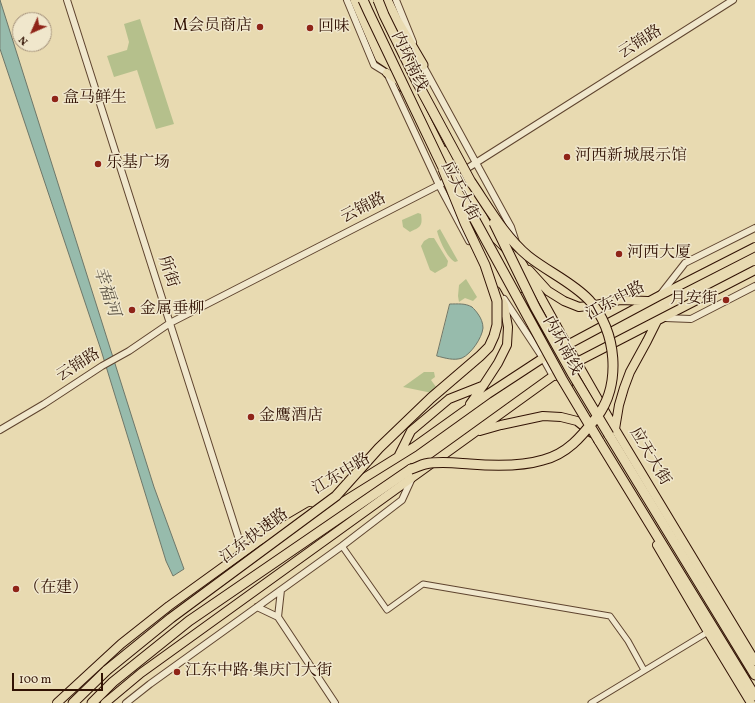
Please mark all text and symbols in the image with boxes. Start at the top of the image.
north arrow [12,12,52,52]
place label: M会员商店 [173,17,252,37]
place label: 回味 [318,18,350,38]
marker: M会员商店 [255,22,265,32]
street label: 云锦路 [616,22,666,64]
marker: 回味 [305,23,315,33]
street label: 内环南线 [386,29,430,95]
text: N [16,32,32,48]
place label: 盒马鲜生 [63,89,127,109]
marker: 盒马鲜生 [50,94,60,104]
place label: 河西新城展示馆 [575,147,687,167]
marker: 河西新城展示馆 [562,152,572,162]
place label: 乐基广场 [106,154,170,174]
marker: 乐基广场 [93,159,103,169]
street label: 应天大街 [436,159,482,225]
street label: 云锦路 [338,190,390,228]
place label: 河西大厦 [627,244,691,264]
marker: 河西大厦 [614,249,624,259]
street label: 所街 [153,254,181,290]
water label: 幸福河 [87,265,123,319]
street label: 江东中路 [583,279,649,325]
place label: 月安街 [670,290,718,310]
marker: 月安街 [721,295,731,305]
place label: 金属垂柳 [140,300,204,320]
marker: 金属垂柳 [127,305,137,315]
street label: 内环南线 [537,313,585,379]
street label: 云锦路 [54,345,104,387]
place label: 金鹰酒店 [259,407,323,427]
marker: 金鹰酒店 [246,412,256,422]
street label: 应天大街 [624,425,674,489]
street label: 江东中路 [310,450,374,500]
street label: 江东快速路 [217,505,293,569]
place label: （在建） [24,579,88,599]
marker: （在建） [11,584,21,594]
place label: 江东中路·集庆门大街 [185,662,333,682]
scale bar [14,665,105,691]
marker: 江东中路·集庆门大街 [172,667,182,677]
text: 100 m [19,672,51,688]

